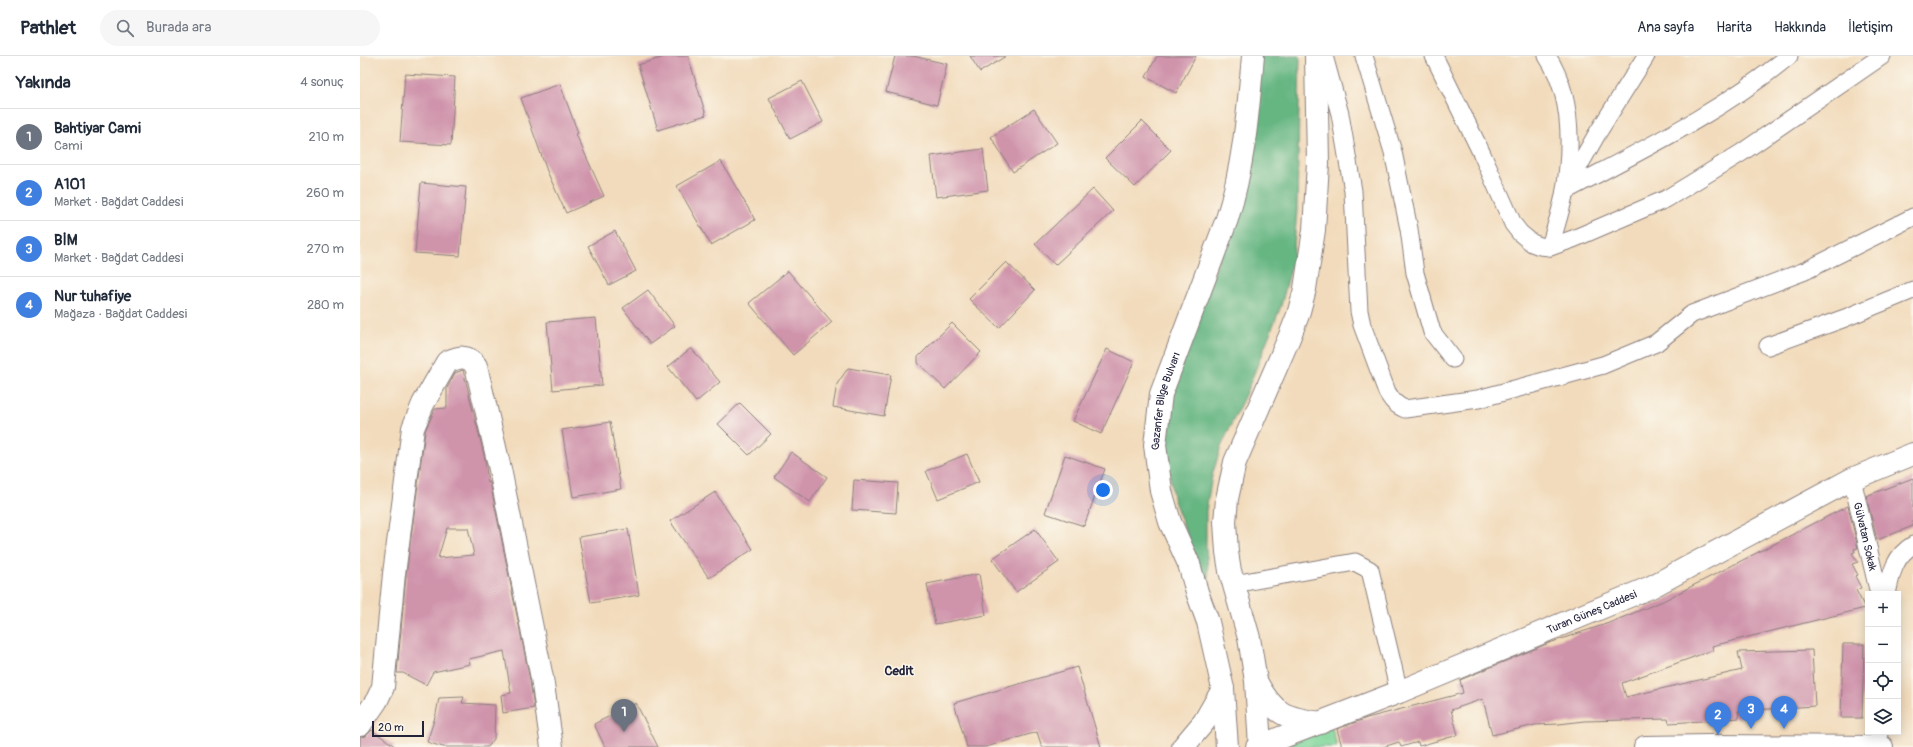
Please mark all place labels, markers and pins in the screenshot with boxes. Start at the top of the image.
pin: 3 [1738,696,1764,729]
pin: 4 [1771,696,1797,729]
pin: 1 [611,699,637,732]
pin: 2 [1705,702,1731,735]

